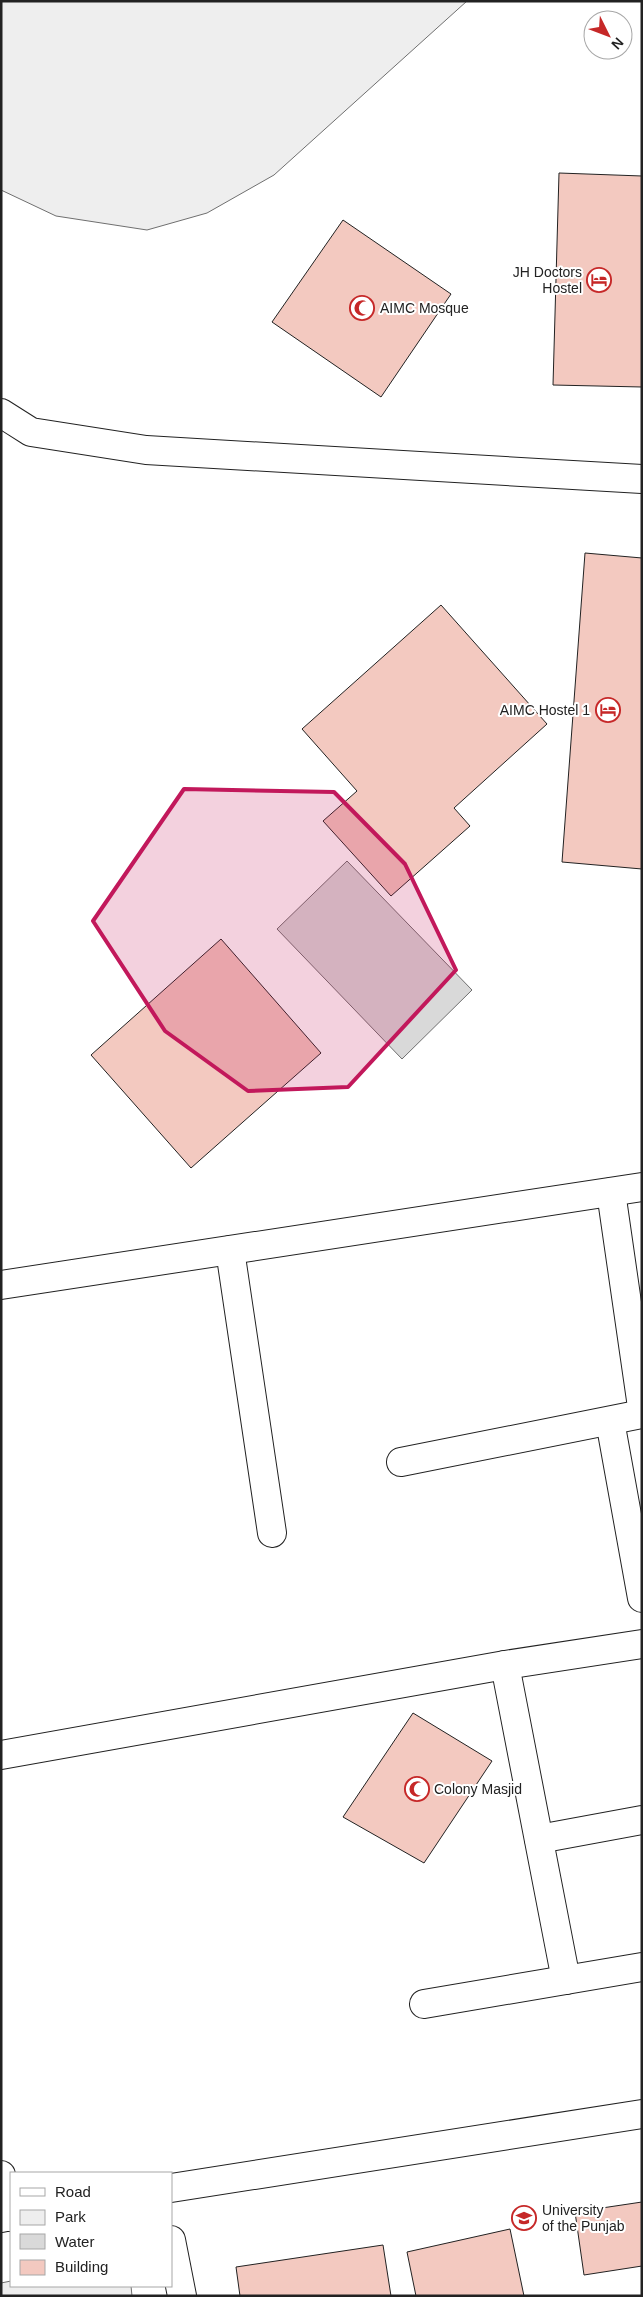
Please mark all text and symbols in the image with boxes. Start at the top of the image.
north arrow [583,10,633,60]
text: N [608,35,627,53]
place label: JH Doctors Hostel [513,264,582,296]
hotel icon: JH Doctors Hostel [586,267,612,293]
mosque icon: AIMC Mosque [349,295,375,321]
place label: AIMC Mosque [380,300,469,316]
hotel icon: AIMC Hostel 1 [595,697,621,723]
place label: AIMC Hostel 1 [500,702,590,718]
mosque icon: Colony Masjid [404,1776,430,1802]
place label: Colony Masjid [434,1781,522,1797]
legend [10,2172,172,2287]
text: Road [55,2183,91,2200]
place label: University of the Punjab [542,2202,625,2234]
school or university icon: University of the Punjab [511,2205,537,2231]
text: Park [55,2208,86,2225]
text: Water [55,2233,94,2250]
text: Building [55,2258,108,2275]

